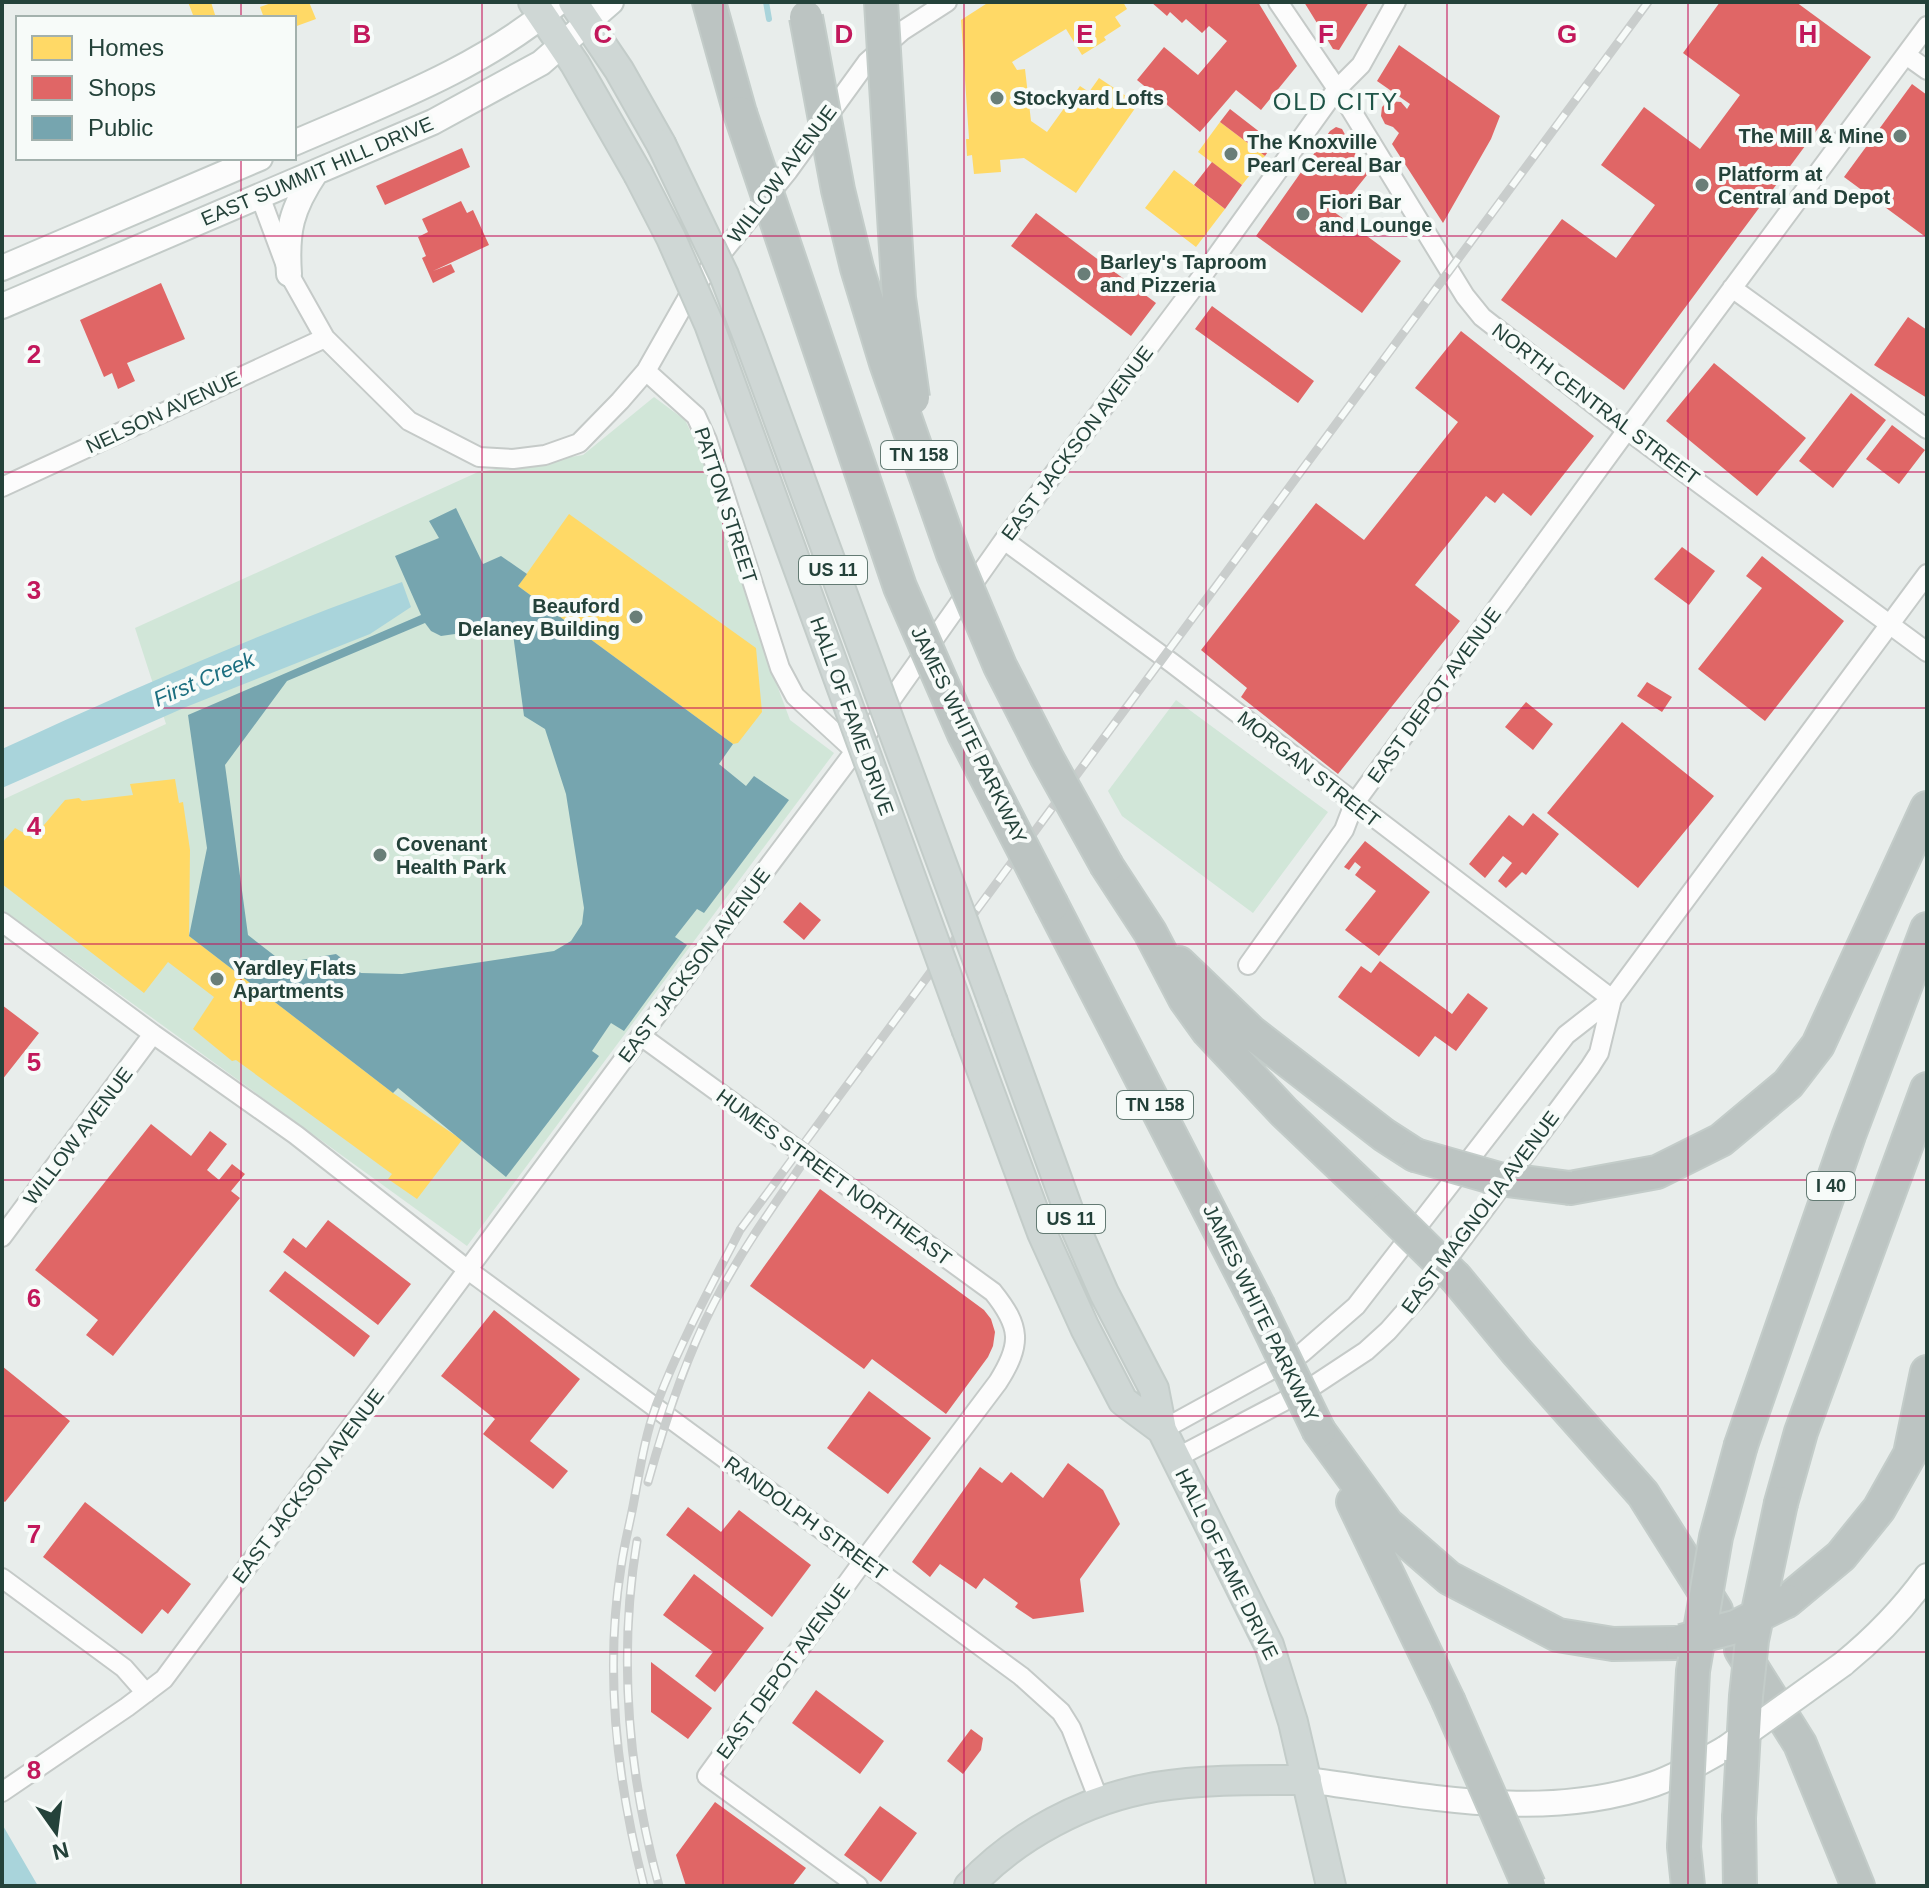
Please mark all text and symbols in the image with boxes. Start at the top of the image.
legend [16,16,296,160]
text: B [353,19,371,49]
text: C [594,19,613,49]
text: D [835,19,853,49]
text: E [1076,19,1094,49]
text: F [1318,19,1334,49]
text: G [1557,19,1577,49]
text: H [1799,19,1817,49]
text: Homes [88,34,164,61]
text: Shops [88,74,156,101]
place label: Stockyard Lofts [1013,87,1164,109]
district label: OLD CITY [1273,88,1399,115]
marker: Stockyard Lofts [988,89,1006,107]
street label: WILLOW AVENUE [723,101,841,247]
street label: EAST SUMMIT HILL DRIVE [198,112,436,230]
text: Public [88,114,153,141]
place label: The Mill & Mine [1738,125,1884,147]
marker: The Mill & Mine [1891,127,1909,145]
place label: The Knoxville Pearl Cereal Bar [1247,131,1402,176]
marker: The Knoxville Pearl Cereal Bar [1222,145,1240,163]
place label: Platform at Central and Depot [1718,163,1891,208]
marker: Platform at Central and Depot [1693,176,1711,194]
place label: Fiori Bar and Lounge [1319,191,1432,236]
marker: Fiori Bar and Lounge [1294,205,1312,223]
place label: Barley's Taproom and Pizzeria [1100,251,1267,296]
marker: Barley's Taproom and Pizzeria [1075,265,1093,283]
street label: NORTH CENTRAL STREET [1488,319,1704,489]
text: 2 [27,339,41,369]
street label: EAST JACKSON AVENUE [997,342,1157,544]
street label: NELSON AVENUE [82,367,244,457]
street label: PATTON STREET [690,424,762,586]
road number: TN 158 [881,441,957,469]
road number: US 11 [799,556,867,584]
text: 3 [27,575,41,605]
place label: Beauford Delaney Building [458,595,620,640]
street label: EAST DEPOT AVENUE [1363,603,1505,787]
marker: Beauford Delaney Building [627,608,645,626]
street label: HALL OF FAME DRIVE [806,614,898,818]
street label: JAMES WHITE PARKWAY [907,623,1031,847]
water label: First Creek [150,646,259,712]
street label: MORGAN STREET [1233,707,1385,831]
text: 4 [27,811,42,841]
place label: Covenant Health Park [396,833,507,878]
marker: Covenant Health Park [371,846,389,864]
street label: EAST JACKSON AVENUE [614,864,774,1066]
place label: Yardley Flats Apartments [233,957,356,1002]
marker: Yardley Flats Apartments [208,970,226,988]
text: 5 [27,1047,41,1077]
street label: WILLOW AVENUE [19,1063,137,1209]
street label: HUMES STREET NORTHEAST [712,1084,956,1270]
road number: TN 158 [1117,1091,1193,1119]
street label: EAST MAGNOLIA AVENUE [1397,1107,1563,1317]
road number: I 40 [1807,1172,1855,1200]
street label: JAMES WHITE PARKWAY [1199,1201,1323,1425]
road number: US 11 [1037,1205,1105,1233]
text: 6 [27,1283,41,1313]
street label: EAST JACKSON AVENUE [228,1385,388,1587]
street label: RANDOLPH STREET [720,1452,892,1584]
street label: HALL OF FAME DRIVE [1171,1465,1283,1663]
text: 7 [27,1519,41,1549]
street label: EAST DEPOT AVENUE [712,1579,854,1763]
text: 8 [27,1755,41,1785]
north arrow [16,1792,96,1872]
text: N [50,1837,71,1865]

